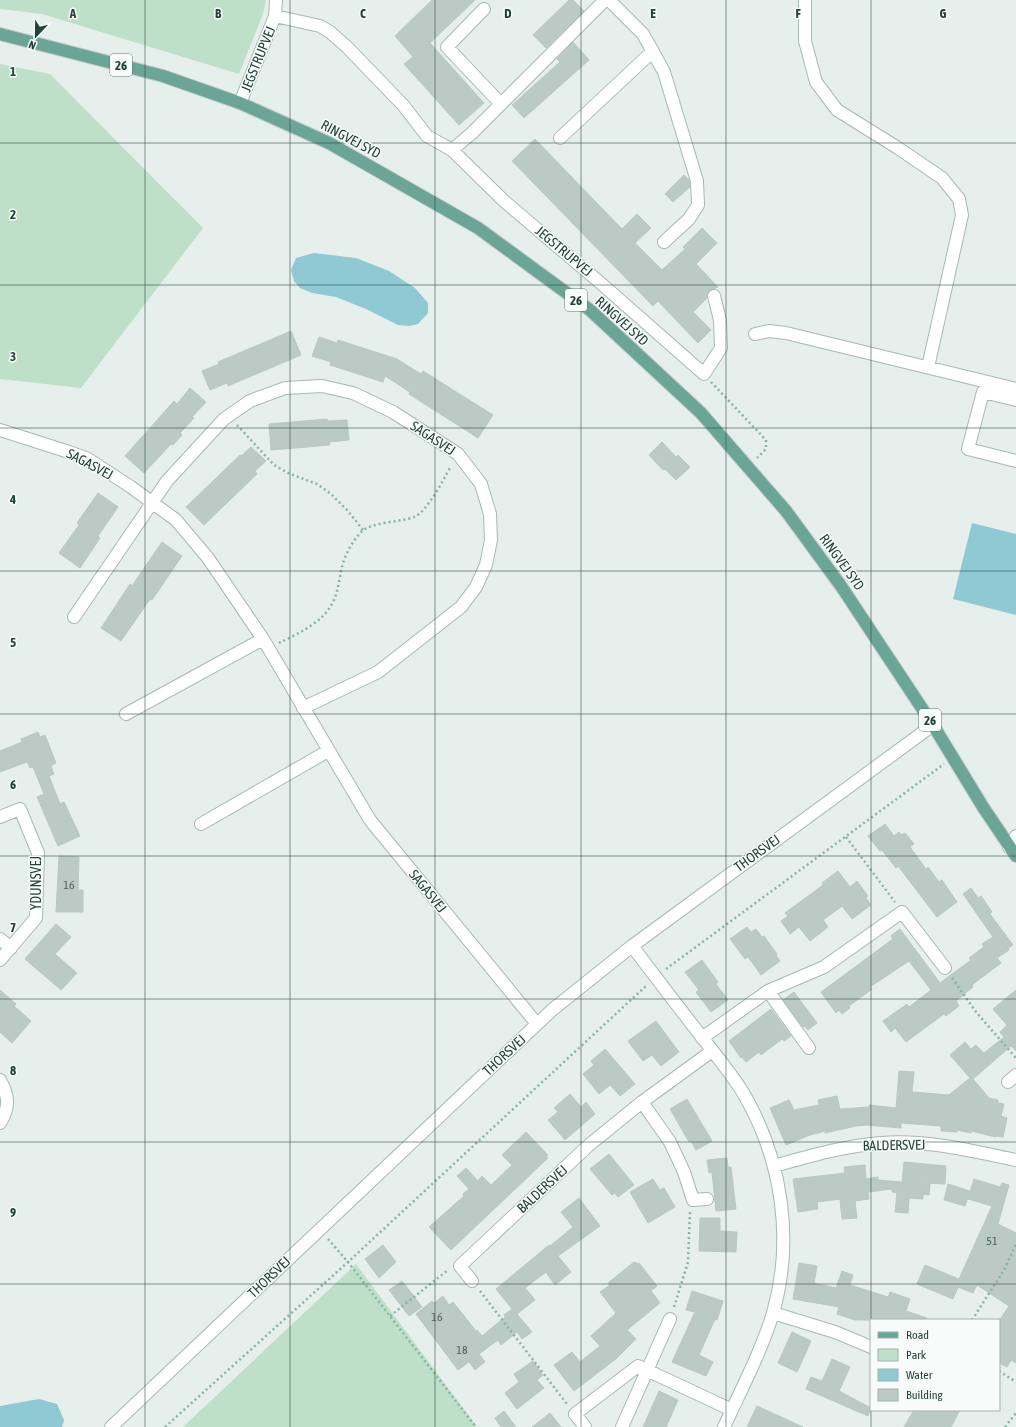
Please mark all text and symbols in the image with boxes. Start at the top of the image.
text: A [69,6,77,21]
text: B [215,6,222,21]
text: C [360,6,366,21]
text: D [504,6,512,21]
text: E [650,6,656,21]
text: F [795,6,801,21]
text: G [940,6,947,21]
north arrow [16,16,56,56]
street label: JEGSTRUPVEJ [238,24,278,94]
text: N [27,38,38,52]
road number: 26 [110,54,132,76]
text: 1 [10,64,16,79]
street label: RINGVEJ SYD [318,117,384,161]
text: 2 [10,207,16,222]
street label: JEGSTRUPVEJ [532,223,596,279]
road number: 26 [565,289,587,311]
street label: RINGVEJ SYD [592,293,652,349]
text: 3 [10,349,16,364]
street label: SAGASVEJ [408,418,458,458]
street label: SAGASVEJ [64,445,116,483]
text: 4 [9,492,16,507]
street label: RINGVEJ SYD [816,531,868,593]
text: 5 [10,635,16,650]
road number: 26 [919,709,941,731]
text: 6 [10,777,16,792]
street label: THORSVEJ [731,831,783,875]
street label: YDUNSVEJ [28,856,44,910]
street label: SAGASVEJ [406,866,450,916]
house number: 16 [63,878,75,892]
text: 7 [10,920,16,935]
street label: THORSVEJ [479,1031,529,1079]
text: 8 [10,1063,16,1078]
street label: BALDERSVEJ [862,1136,926,1154]
street label: BALDERSVEJ [514,1162,570,1216]
text: 9 [10,1205,16,1220]
house number: 51 [986,1234,998,1248]
street label: THORSVEJ [245,1253,293,1301]
house number: 16 [431,1310,443,1324]
legend [870,1319,1000,1411]
text: Road [906,1328,929,1342]
house number: 18 [456,1343,468,1357]
text: Park [906,1348,927,1362]
text: Water [906,1368,933,1382]
text: Building [906,1388,944,1402]

